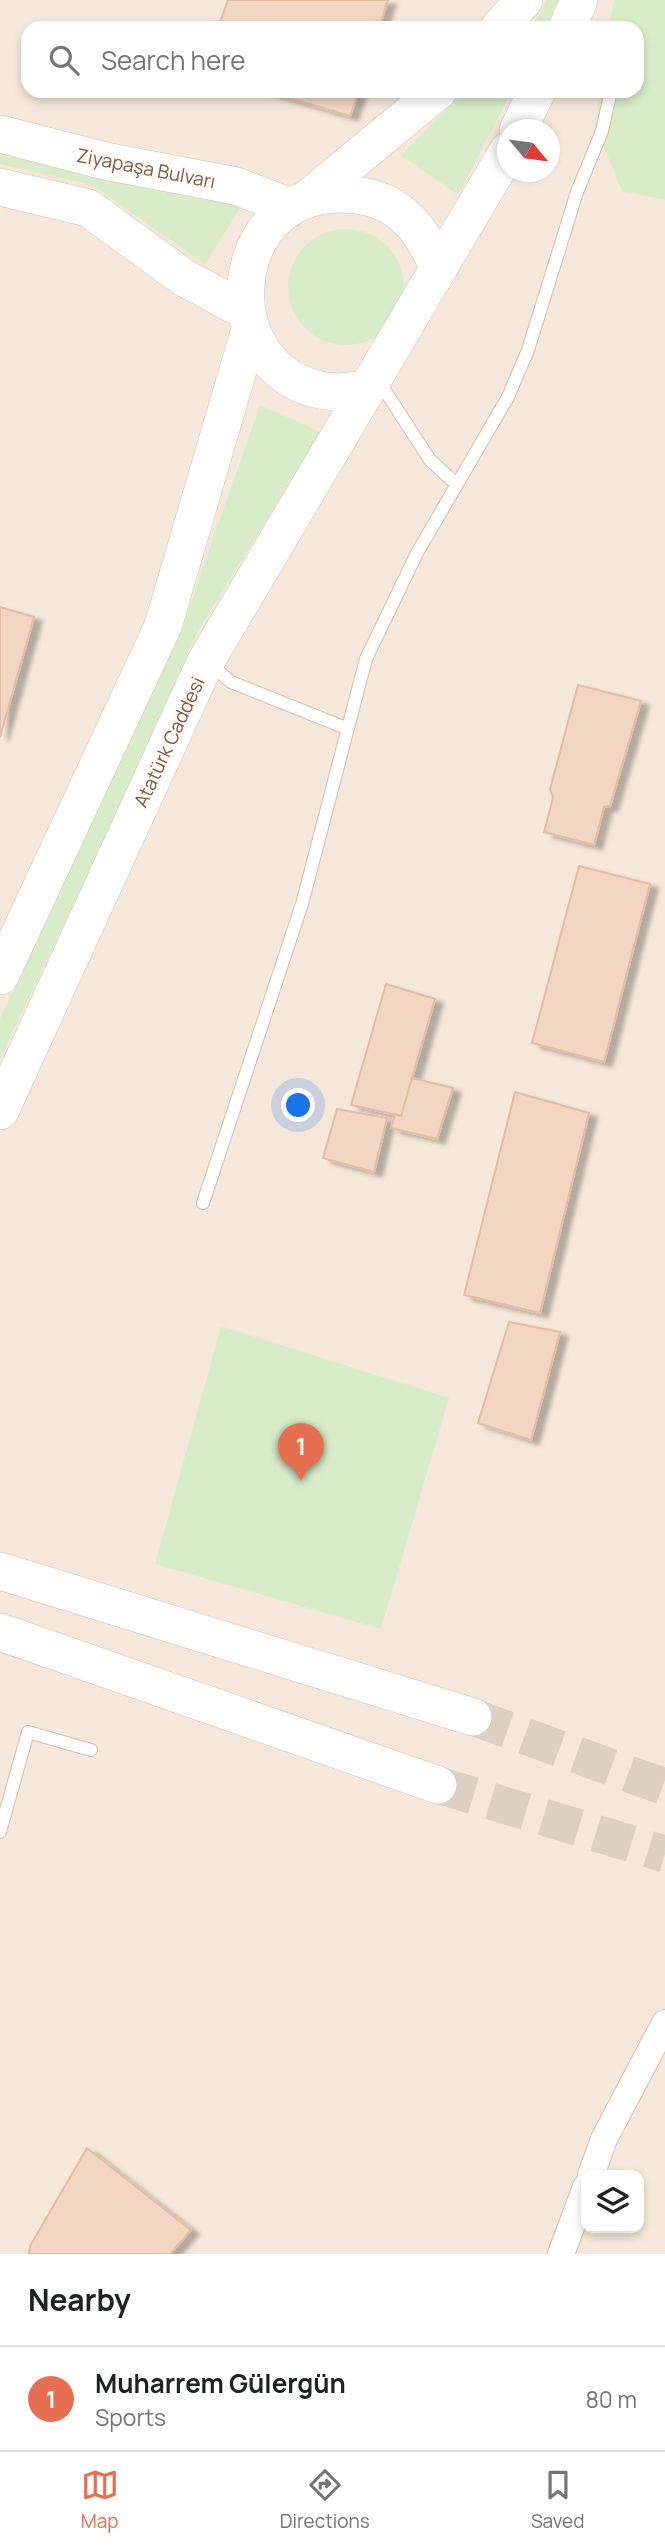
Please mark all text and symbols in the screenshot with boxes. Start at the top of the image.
search box [21,21,644,98]
icon: search [45,41,83,79]
text: Search here [101,42,246,78]
north arrow [497,119,560,182]
street label: Ziyapaşa Bulvarı [74,142,218,194]
street label: Atatürk Caddesi [127,673,211,811]
your location [281,1088,315,1122]
pin: 1 [278,1423,324,1481]
map controls [581,2170,644,2233]
button: layers [581,2170,644,2233]
text: Nearby [28,2279,131,2320]
text: Muharrem Gülergün [95,2365,346,2401]
text: 1 [46,2383,56,2415]
text: 80 m [586,2383,637,2415]
text: Sports [95,2401,166,2433]
tab: Map [81,2466,119,2534]
tab: Directions [280,2466,370,2534]
tab: Saved [531,2466,584,2534]

